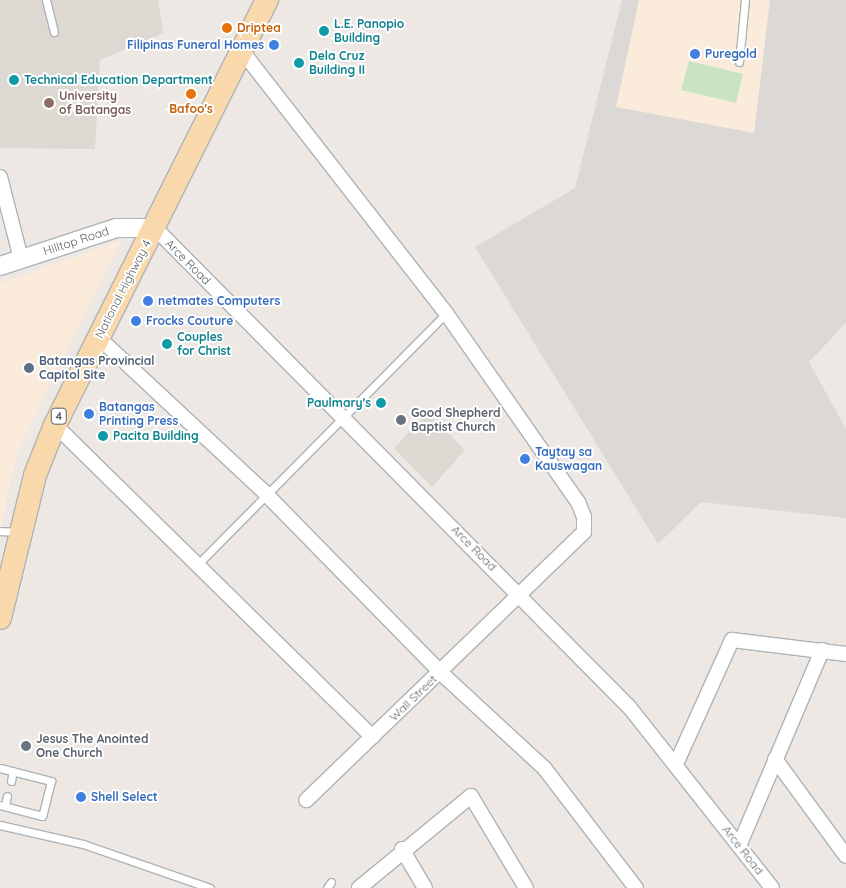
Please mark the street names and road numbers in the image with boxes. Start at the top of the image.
street label: Hilltop Road [41,224,111,258]
street label: Arce Road [162,236,214,288]
street label: National Highway 4 [92,237,154,341]
road number: 4 [50,408,68,424]
street label: Arce Road [448,522,500,574]
street label: Wall Street [386,672,440,724]
street label: Arce Road [719,823,767,877]

